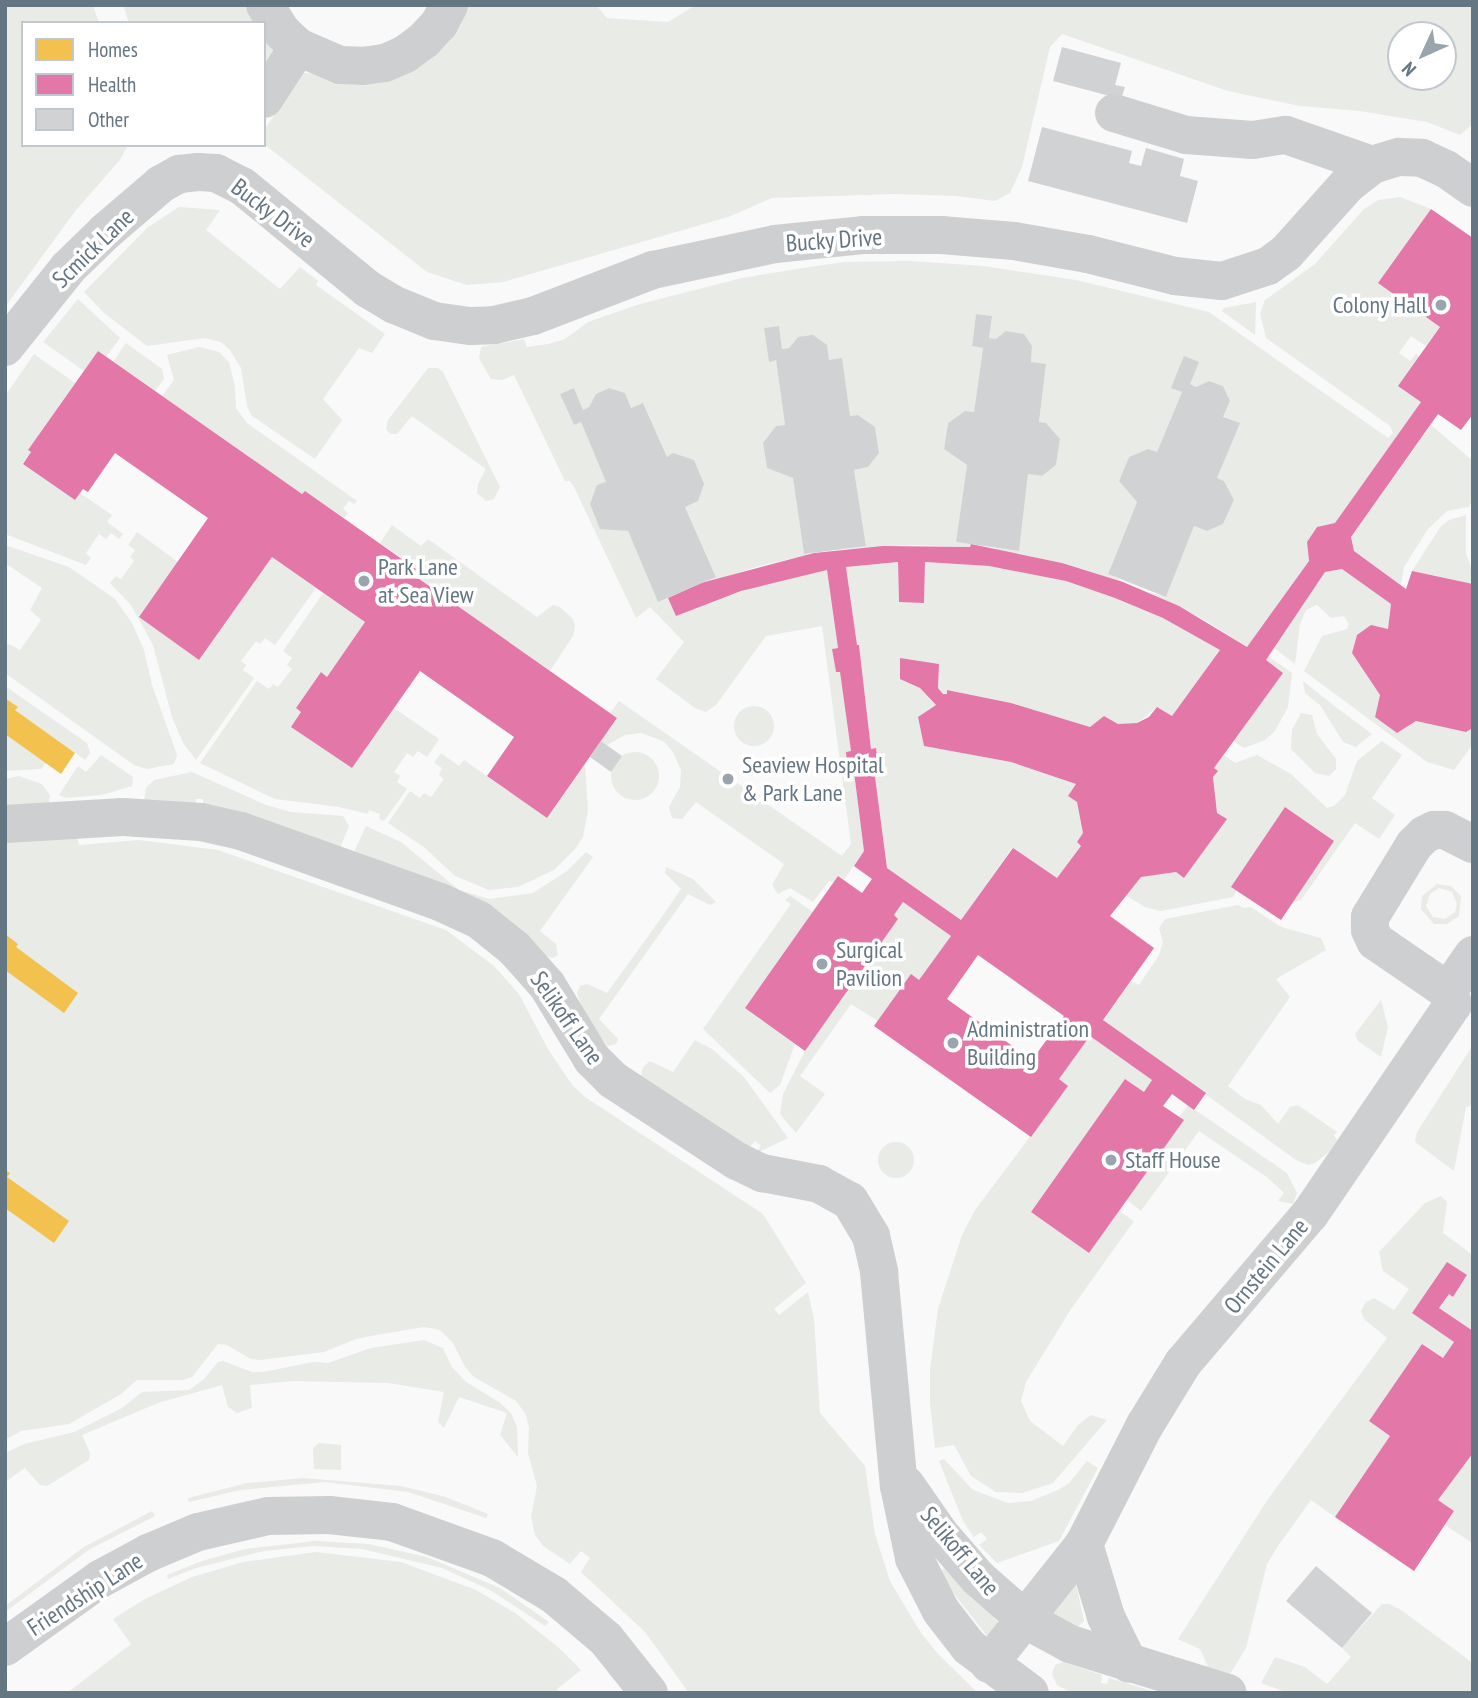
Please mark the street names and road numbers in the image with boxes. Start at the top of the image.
street label: Bucky Drive [225,172,321,254]
street label: Scmick Lane [46,202,140,294]
street label: Bucky Drive [784,222,884,258]
street label: Selikoff Lane [524,966,610,1070]
street label: Ornstein Lane [1218,1213,1314,1319]
street label: Selikoff Lane [914,1501,1006,1601]
street label: Friendship Lane [22,1546,148,1642]

